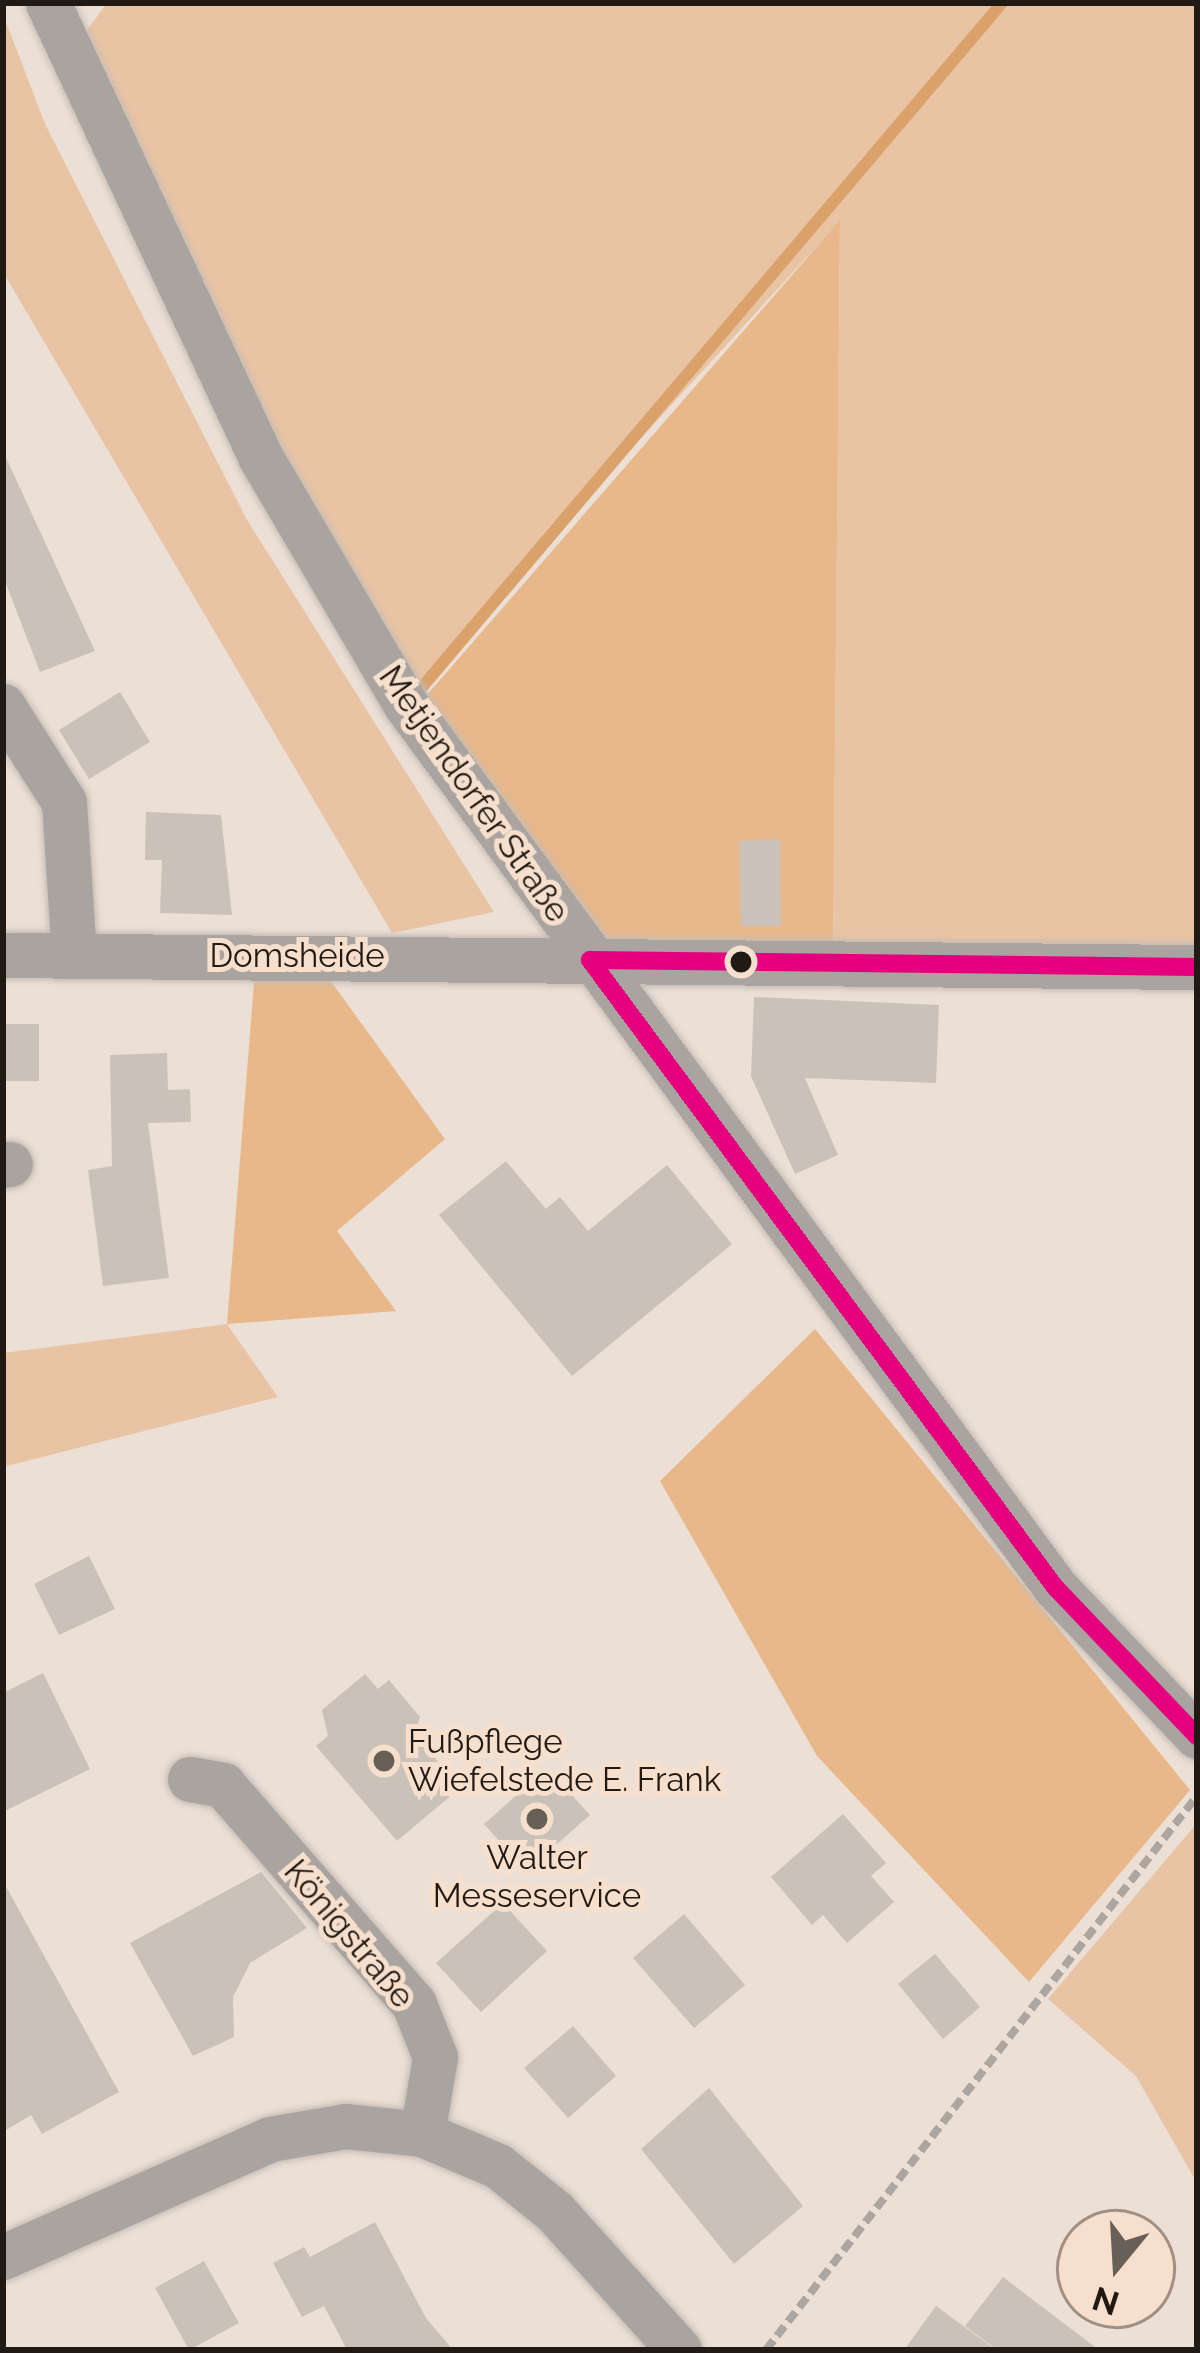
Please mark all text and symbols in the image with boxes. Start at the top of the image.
street label: Metjendorfer Straße [371,658,577,930]
street label: Domsheide [209,936,385,976]
unlabelled marker [730,951,752,973]
place label: Fußpflege Wiefelstede E. Frank [408,1722,721,1800]
marker: Fußpflege Wiefelstede E. Frank [371,1748,397,1774]
marker: Walter Messeservice [524,1806,550,1832]
place label: Walter Messeservice [433,1838,641,1916]
street label: Königstraße [276,1852,422,2016]
north arrow [1056,2209,1176,2329]
text: N [1088,2278,1124,2323]

